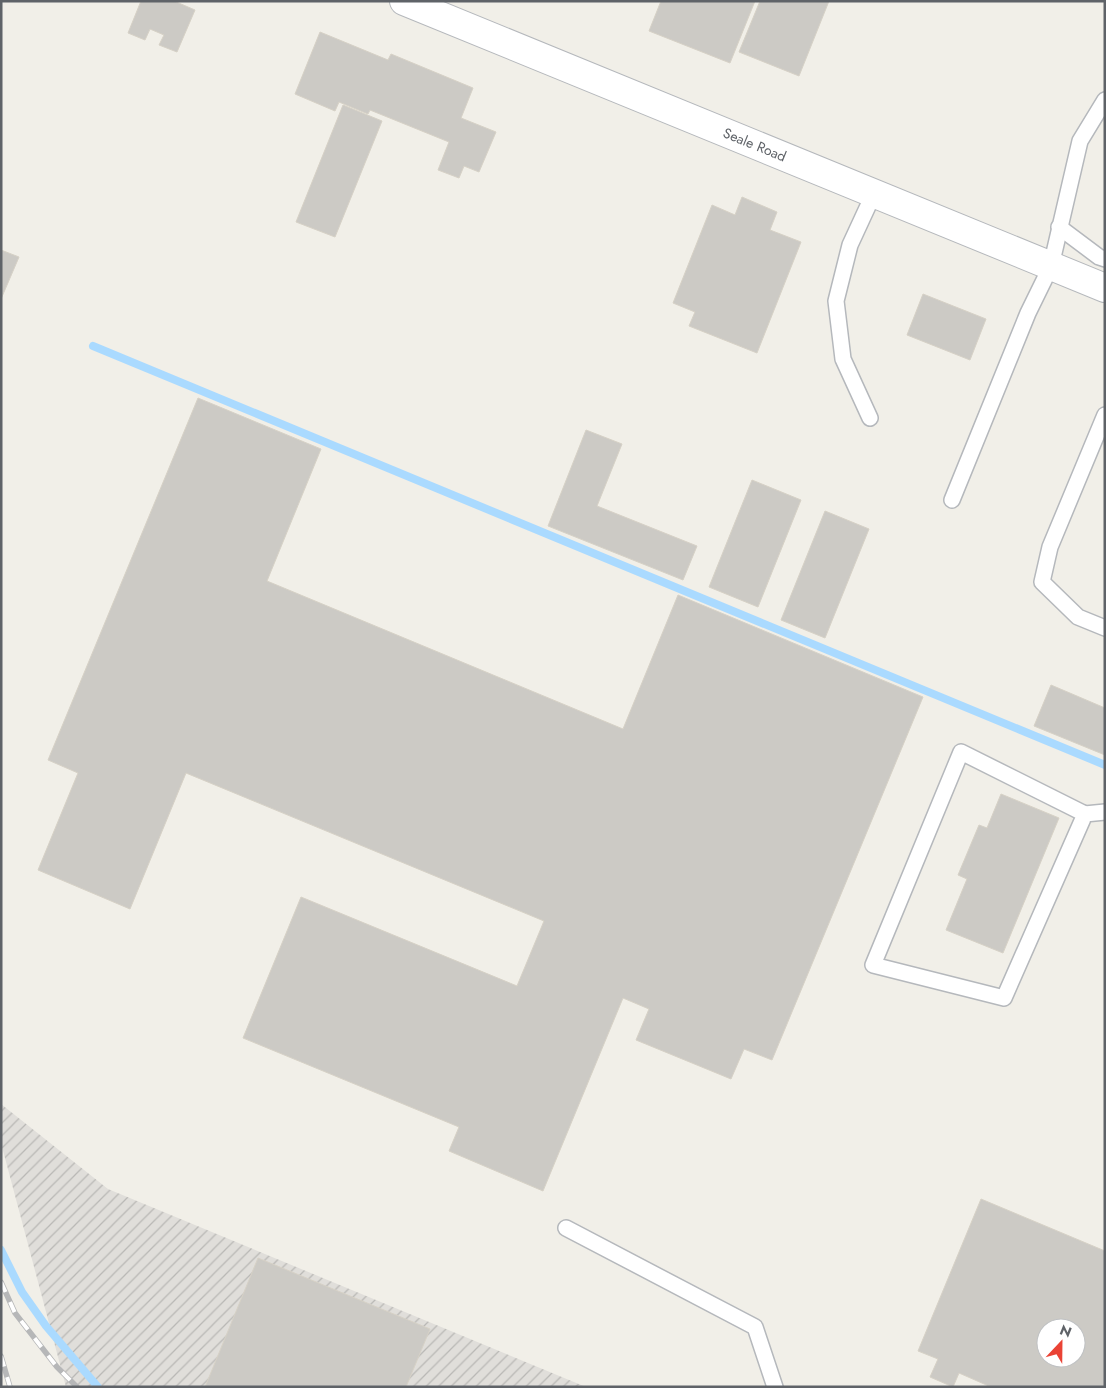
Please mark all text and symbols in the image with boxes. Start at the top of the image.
street label: Seale Road [720,123,789,166]
north arrow [1036,1318,1086,1368]
text: N [1057,1320,1075,1342]

